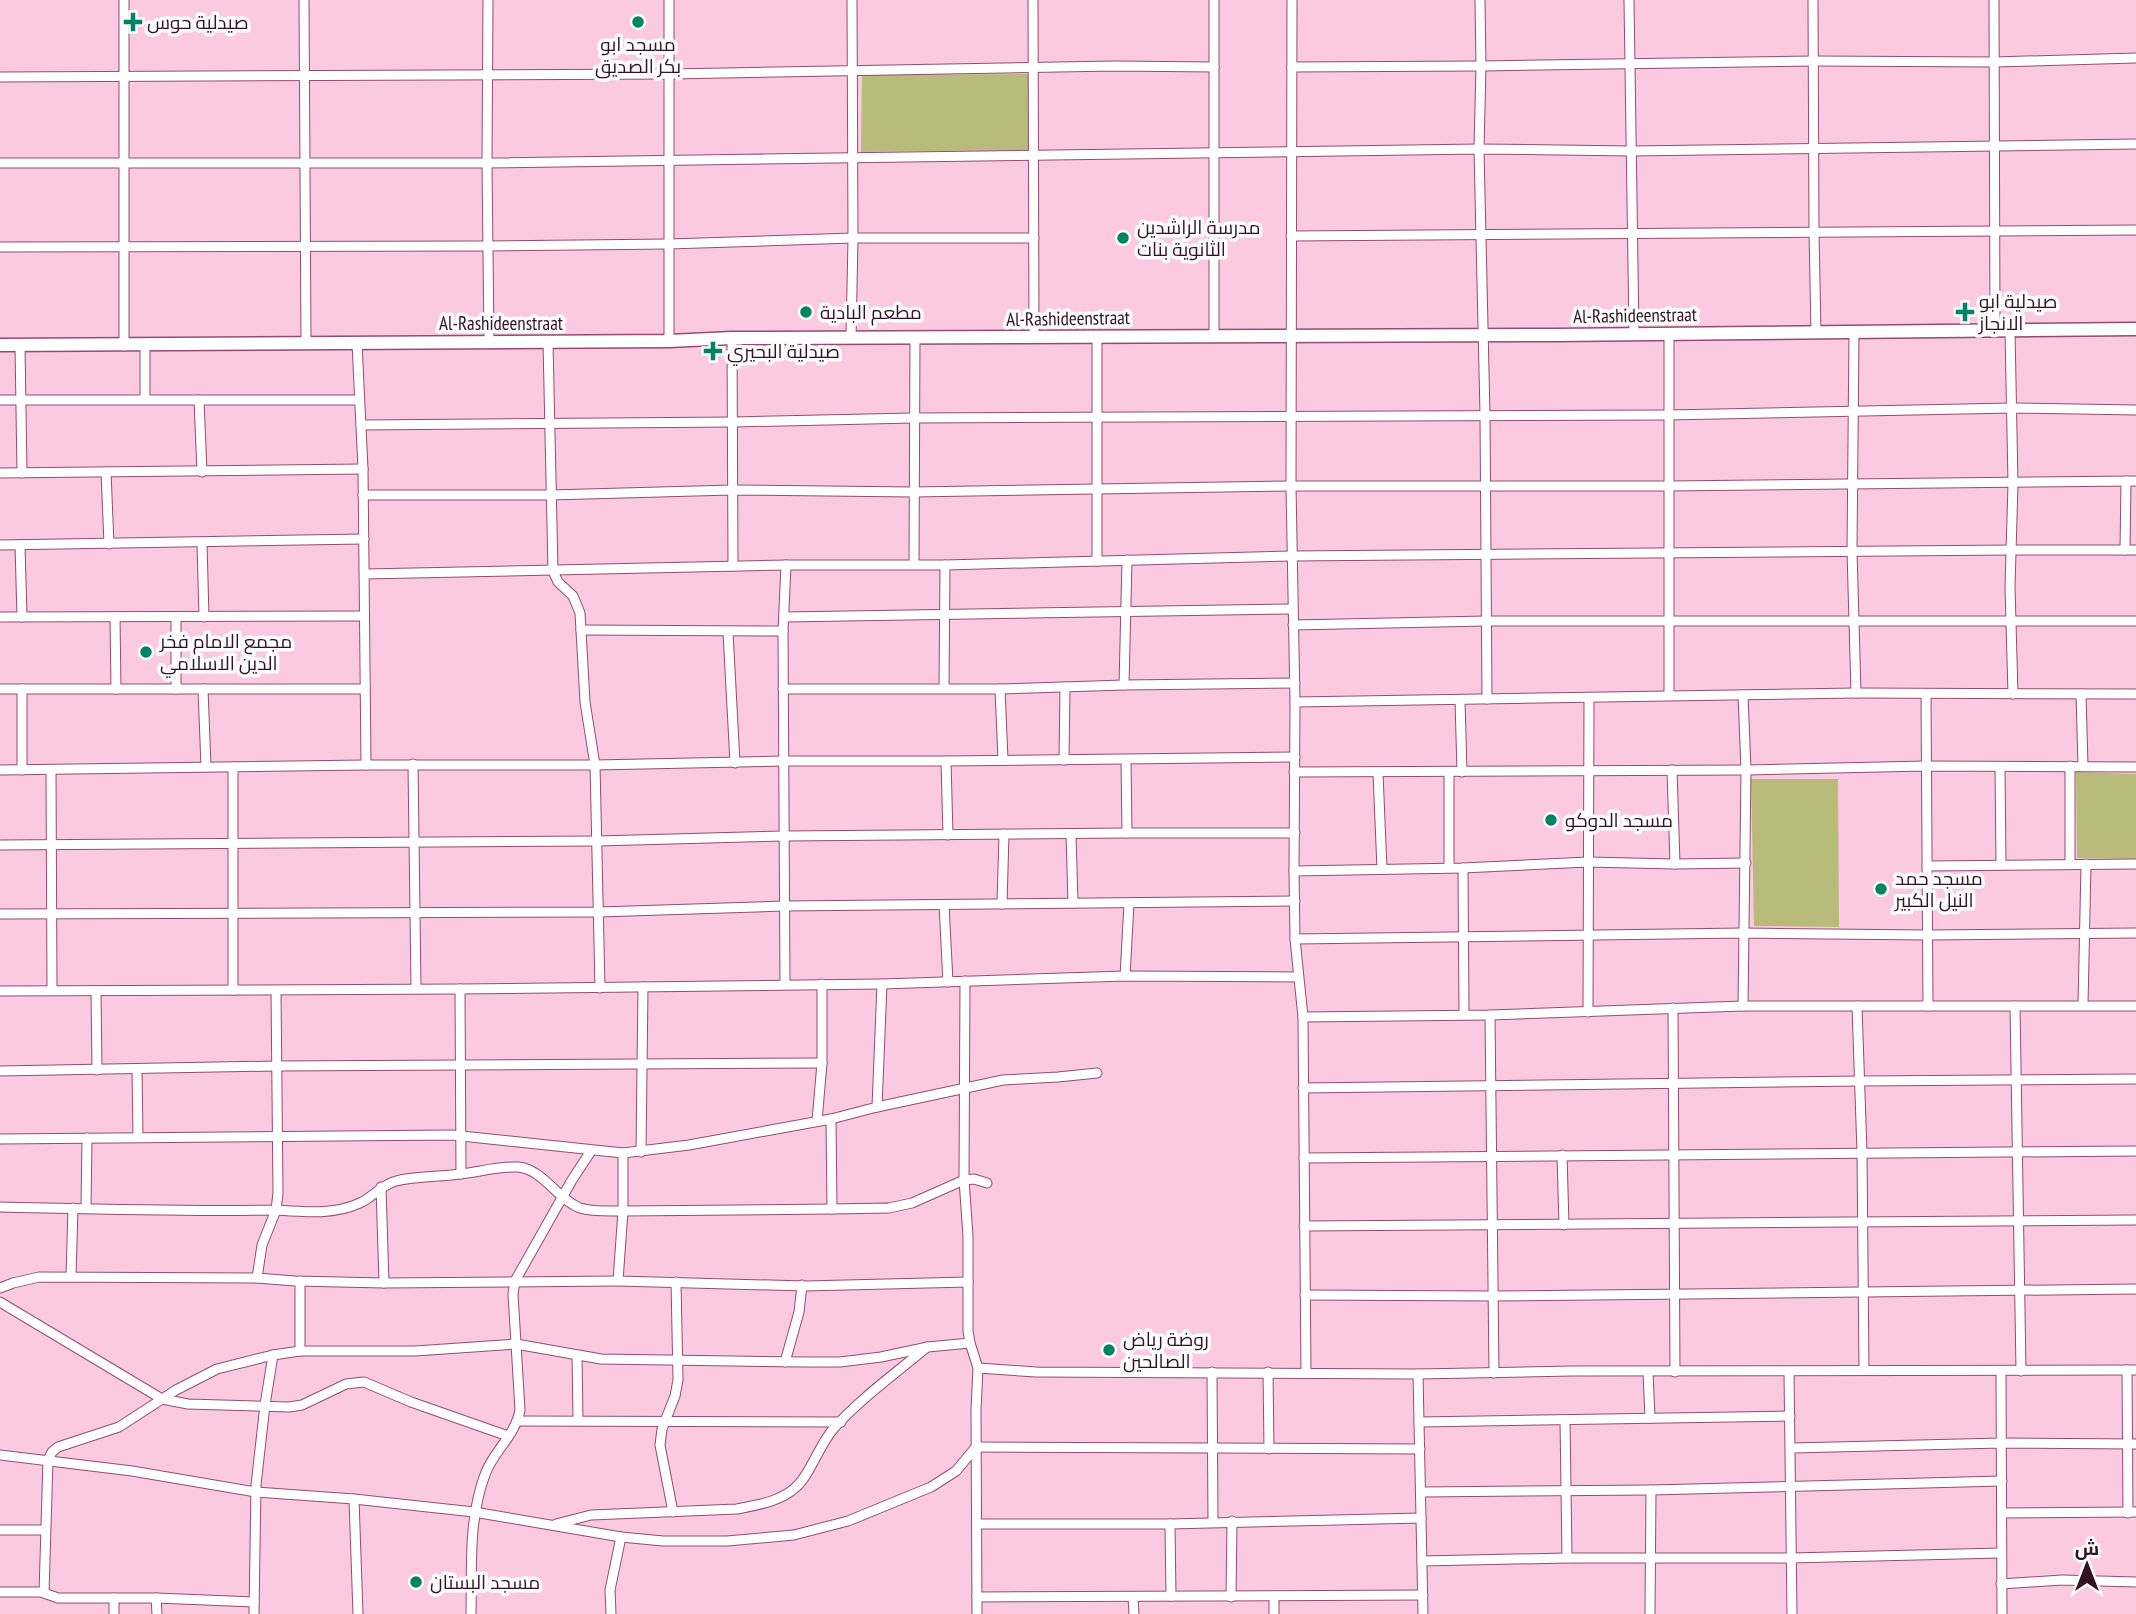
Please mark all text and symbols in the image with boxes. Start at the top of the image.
place label: صيدلية حوس [147,10,249,34]
marker: صيدلية حوس [125,14,141,30]
marker: مسجد ابو بكر الصديق [630,14,646,30]
place label: مسجد ابو بكر الصديق [595,32,681,79]
place label: مدرسة الراشدين الثانوية بنات [1137,215,1260,261]
marker: مدرسة الراشدين الثانوية بنات [1115,230,1131,246]
place label: صيدلية ابو الانجاز [1978,289,2057,335]
place label: مطعم البادية [820,300,922,326]
street label: Al-Rashideenstraat [1573,302,1698,328]
marker: مطعم البادية [798,304,814,320]
marker: صيدلية ابو الانجاز [1957,304,1973,320]
street label: Al-Rashideenstraat [1006,305,1131,331]
street label: Al-Rashideenstraat [439,311,564,335]
place label: صيدلية البحيري [727,339,840,366]
marker: صيدلية البحيري [705,343,721,359]
place label: مجمع الامام فخر الدين الاسلامي [159,629,292,678]
marker: مجمع الامام فخر الدين الاسلامي [138,644,154,660]
place label: مسجد الدوكو [1565,808,1673,832]
marker: مسجد الدوكو [1543,812,1559,828]
place label: مسجد حمد النيل الكبير [1894,866,1983,912]
marker: مسجد حمد النيل الكبير [1873,881,1889,897]
place label: روضة رياض الصالحين [1123,1327,1209,1373]
marker: روضة رياض الصالحين [1101,1342,1117,1358]
north arrow [2052,1530,2122,1600]
text: ش [2075,1536,2099,1560]
place label: مسجد البستان [430,1570,540,1594]
marker: مسجد البستان [408,1574,424,1590]

